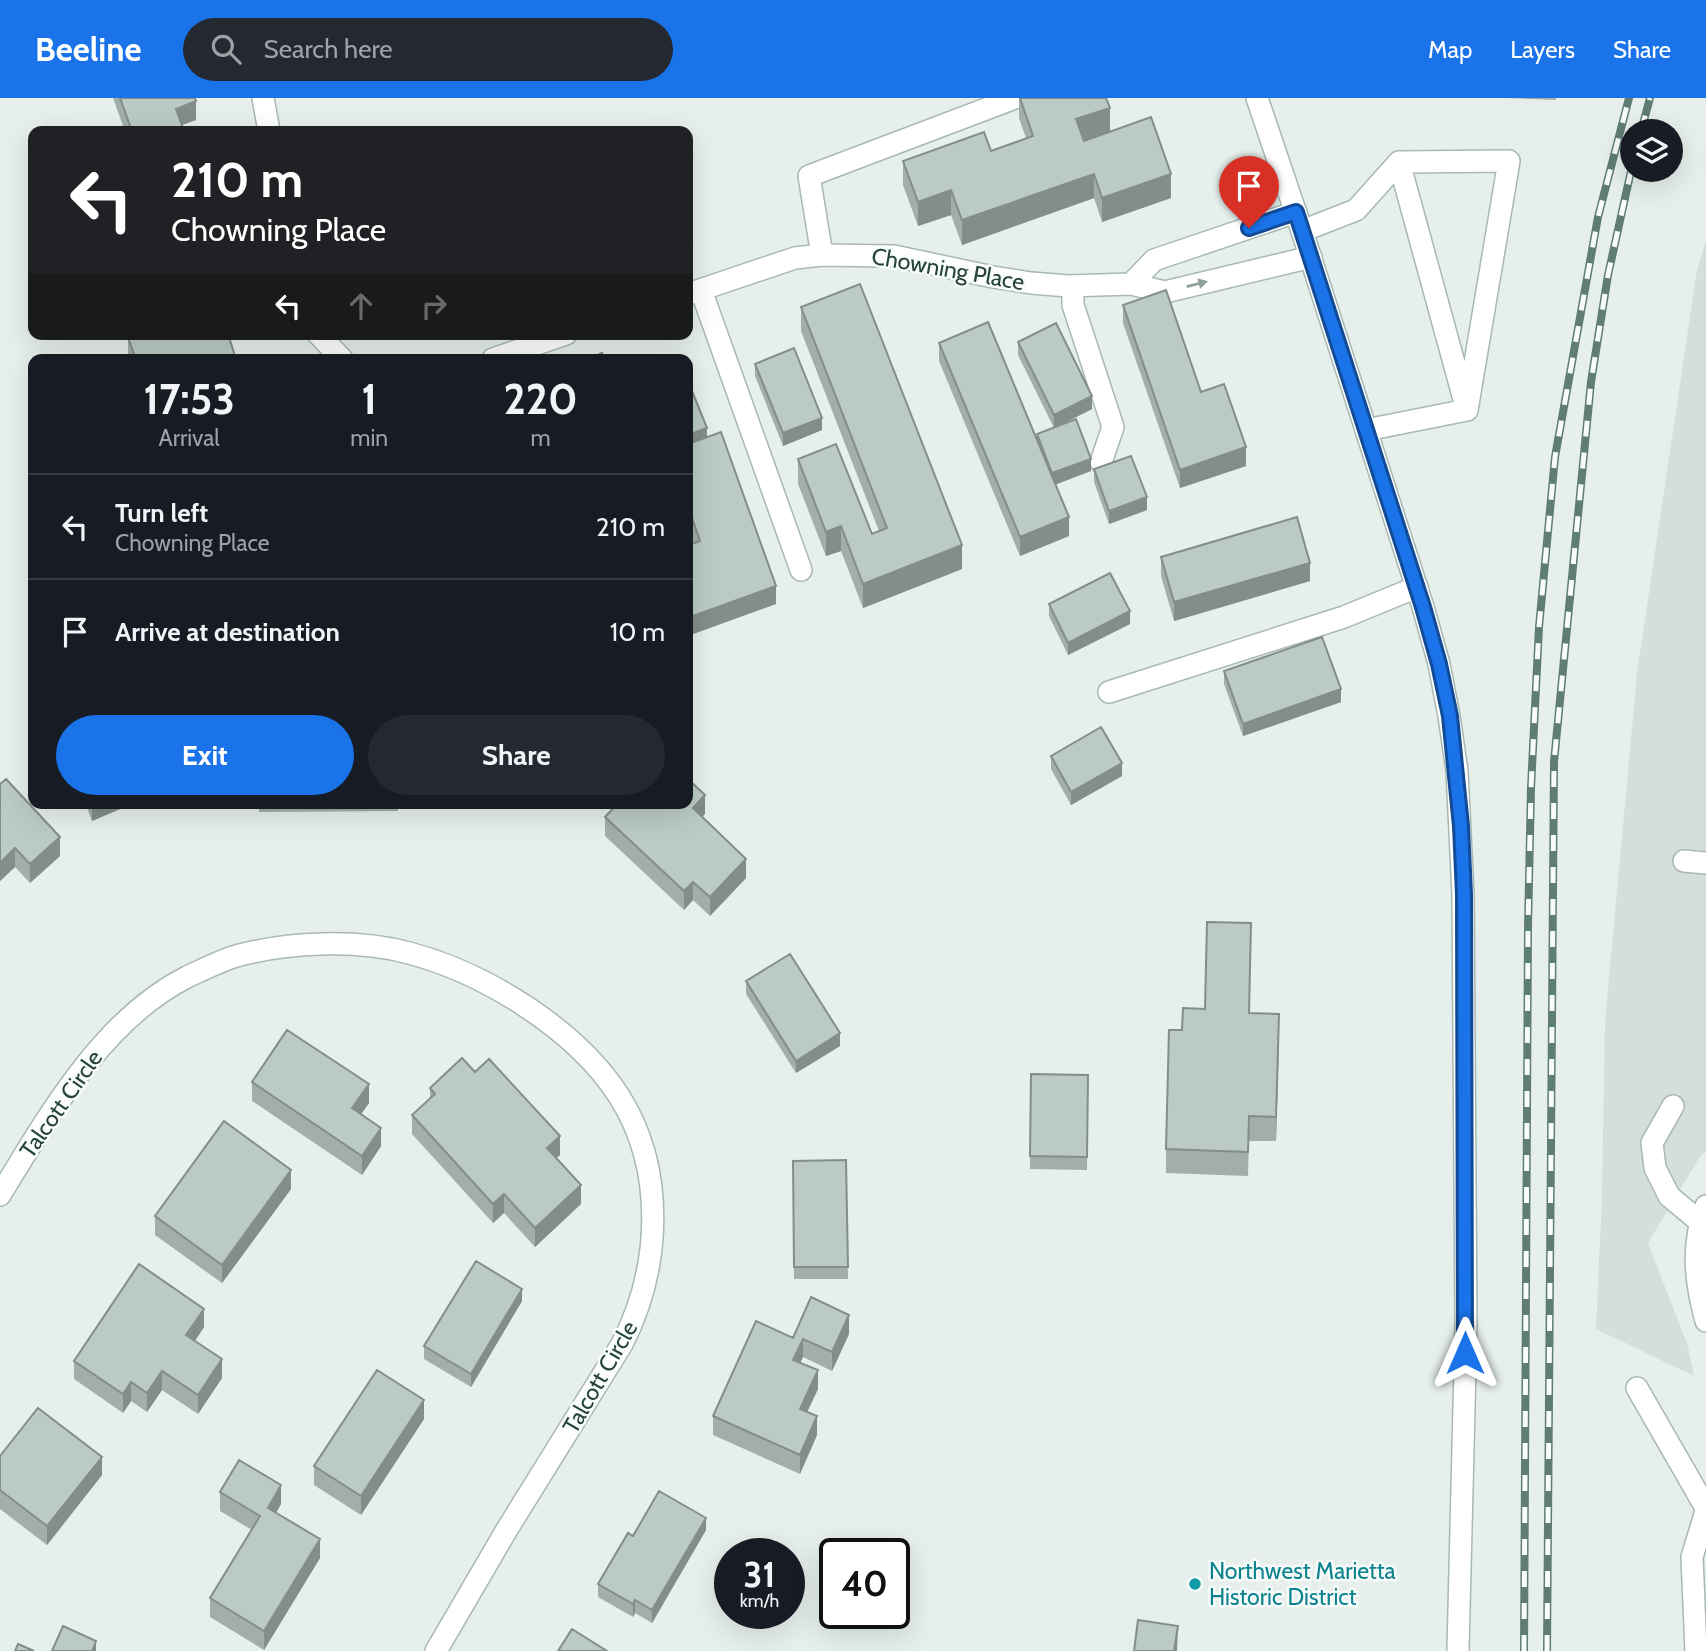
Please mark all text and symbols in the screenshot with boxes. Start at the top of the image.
search box [183,18,673,81]
text: Beeline [35,29,141,69]
icon: search [207,30,245,68]
text: Search here [263,33,393,65]
text: Map [1428,35,1472,64]
text: Layers [1510,35,1575,64]
text: Share [1613,35,1671,64]
map controls [1620,119,1683,182]
button: layers [1620,119,1683,182]
text: 210 m [171,150,303,209]
icon: left [56,154,147,245]
pin [1219,156,1279,228]
icon: arrive [1230,167,1268,205]
text: Chowning Place [171,210,386,249]
street label: Chowning Place [869,242,1027,296]
one-way arrow [1186,279,1208,290]
icon: left [269,287,307,325]
icon: ahead [342,287,380,325]
icon: right [415,287,453,325]
text: 17:53 [143,373,235,425]
text: 1 [361,373,377,425]
text: 220 [504,373,578,425]
text: Arrival [158,424,220,452]
text: min [350,424,388,452]
text: m [530,424,551,452]
text: Turn left [115,497,208,529]
icon: left [56,508,94,546]
text: 210 m [596,511,665,543]
text: Chowning Place [115,529,270,557]
icon: arrive [56,613,94,651]
text: Arrive at destination [115,616,340,648]
text: 10 m [610,616,665,648]
button: Exit [56,715,354,795]
button: Share [368,715,665,795]
street label: Talcott Circle [14,1045,108,1163]
street label: Talcott Circle [557,1316,643,1438]
position arrow [1428,1316,1502,1390]
speed limit sign: 40 [819,1538,910,1629]
text: 31 [744,1553,775,1596]
place label: Northwest Marietta Historic District [1209,1557,1396,1611]
marker: Northwest Marietta Historic District [1187,1576,1203,1592]
text: km/h [740,1590,779,1612]

